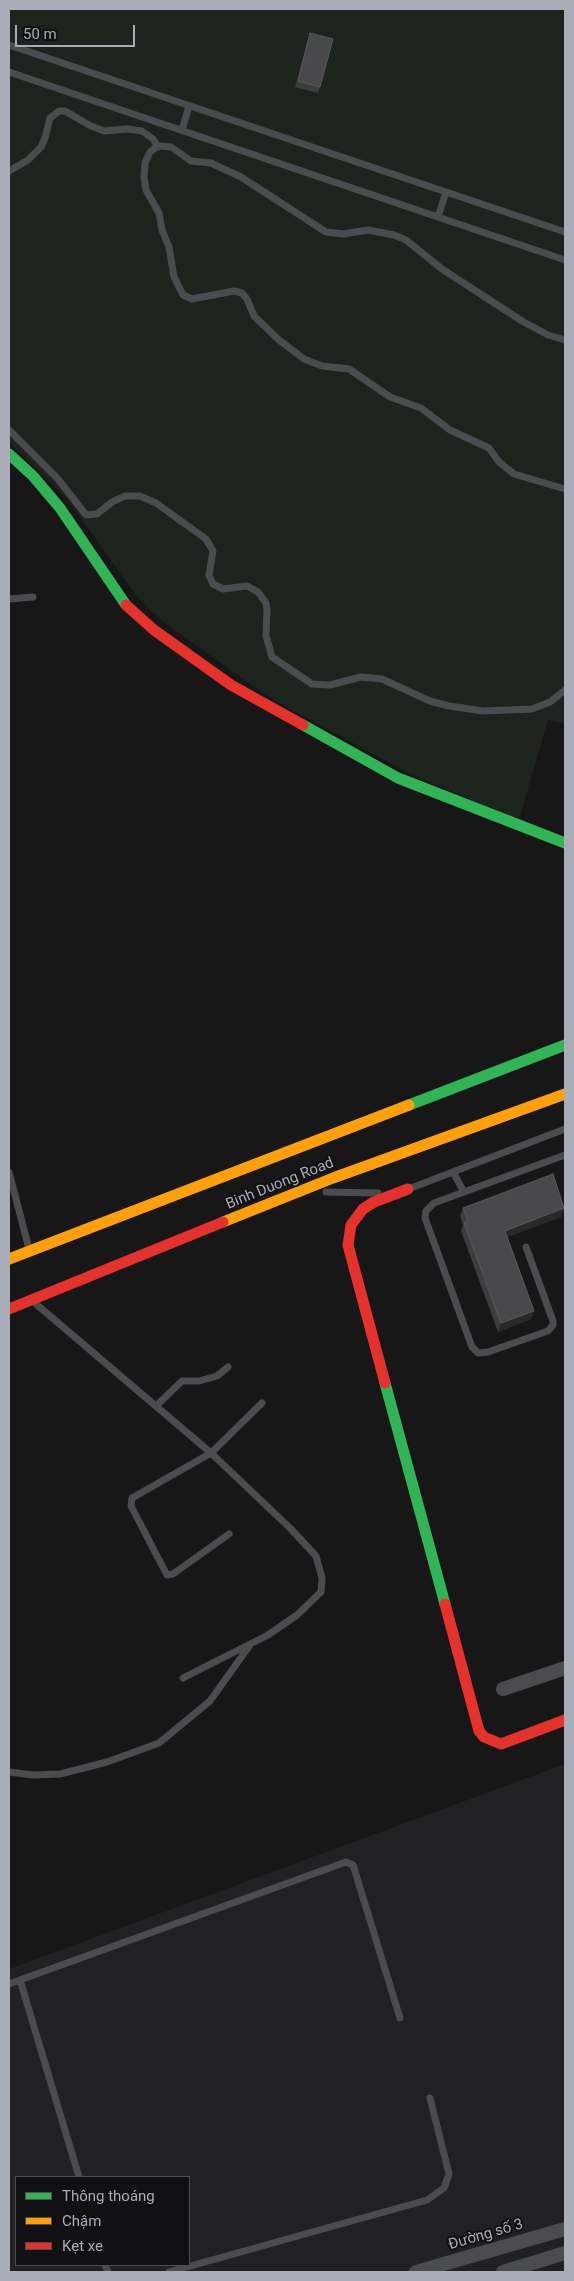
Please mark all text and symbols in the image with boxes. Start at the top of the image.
scale bar [18,15,138,47]
text: 50 m [23,25,57,43]
street label: Binh Duong Road [223,1154,337,1214]
legend [15,2176,190,2266]
text: Thông thoáng [62,2187,155,2205]
text: Chậm [62,2212,101,2230]
street label: Đường số 3 [447,2216,525,2254]
text: Kẹt xe [62,2237,103,2255]

